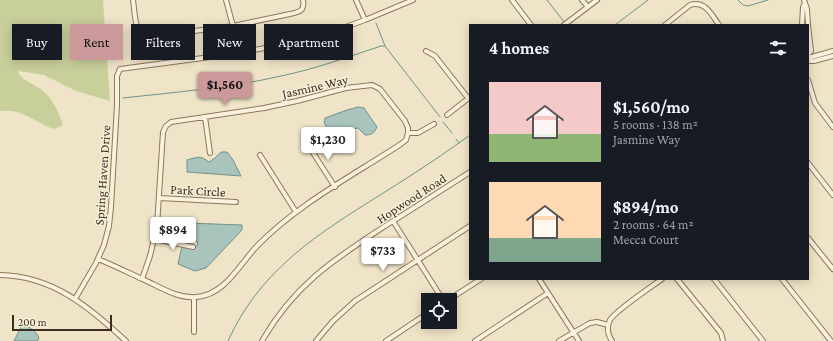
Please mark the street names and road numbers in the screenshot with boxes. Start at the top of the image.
street label: Jasmine Way [280,71,351,102]
street label: Spring Haven Drive [92,124,114,226]
street label: Hopwood Road [374,170,449,226]
street label: Park Circle [170,182,226,199]

